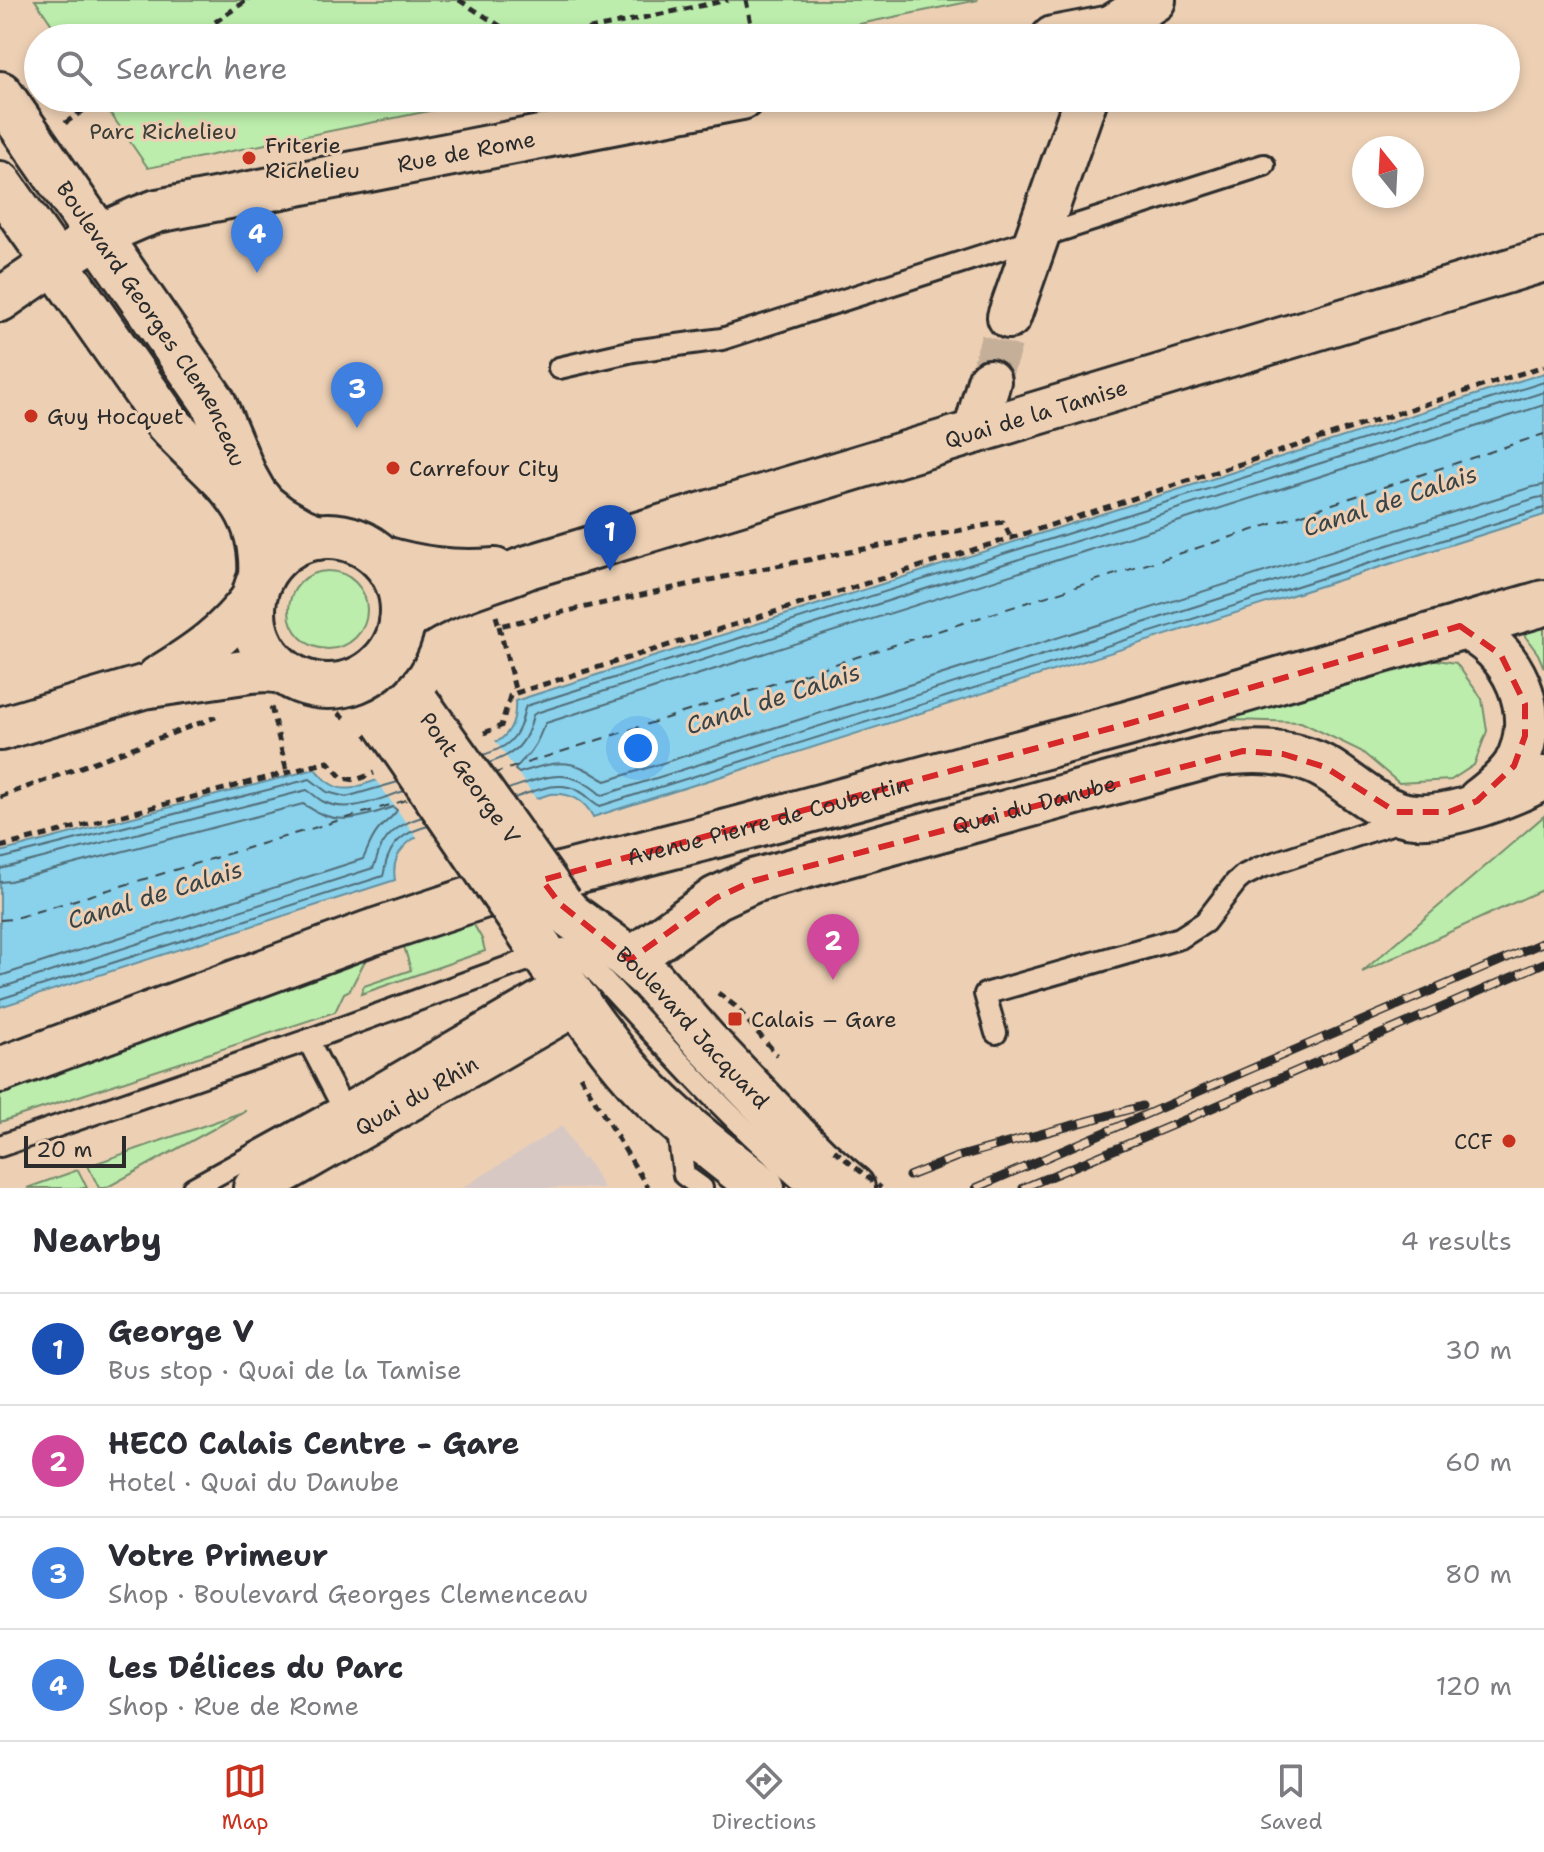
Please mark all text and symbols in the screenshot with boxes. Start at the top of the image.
search box [24,24,1520,112]
icon: search [52,46,96,90]
text: Search here [116,48,287,89]
park label: Parc Richelieu [89,117,237,146]
street label: Rue de Rome [395,124,538,179]
place label: Friterie Richelieu [265,131,360,185]
north arrow [1352,136,1424,208]
marker: Friterie Richelieu [240,149,258,167]
street label: Boulevard Georges Clemenceau [50,175,253,471]
pin: 4 [231,207,283,273]
pin: 3 [331,362,383,428]
street label: Quai de la Tamise [941,372,1131,455]
place label: Guy Hocquet [47,402,184,431]
marker: Guy Hocquet [22,407,40,425]
place label: Carrefour City [409,454,559,483]
water label: Canal de Calais [1299,458,1481,544]
marker: Carrefour City [384,459,402,477]
pin: 1 [584,505,636,571]
water label: Canal de Calais [682,656,864,742]
street label: Pont George V [413,706,527,850]
your location [618,728,658,768]
street label: Quai du Danube [949,768,1119,841]
street label: Avenue Pierre de Coubertin [624,769,912,872]
water label: Canal de Calais [64,853,246,937]
pin: 2 [807,914,859,980]
street label: Boulevard Jacquard [610,940,776,1115]
place label: Calais – Gare [751,1005,897,1034]
marker: Calais – Gare [726,1010,744,1028]
street label: Quai du Rhin [349,1049,483,1142]
place label: CCF [1454,1127,1493,1156]
scale bar [24,1132,126,1168]
marker: CCF [1500,1132,1518,1150]
text: 20 m [36,1135,93,1164]
text: Nearby [32,1217,162,1263]
text: 4 results [1400,1223,1512,1258]
text: George V [108,1311,254,1352]
text: 1 [52,1332,64,1367]
text: 30 m [1445,1332,1512,1367]
text: Bus stop · Quai de la Tamise [108,1352,462,1387]
text: HECO Calais Centre - Gare [108,1423,520,1464]
text: 2 [49,1444,67,1479]
text: 60 m [1445,1444,1512,1479]
text: Hotel · Quai du Danube [108,1464,400,1499]
text: Votre Primeur [108,1535,328,1576]
text: 3 [49,1556,67,1591]
text: 80 m [1445,1556,1512,1591]
text: Shop · Boulevard Georges Clemenceau [108,1576,588,1611]
text: Les Délices du Parc [108,1647,404,1688]
text: 4 [49,1668,67,1703]
text: 120 m [1436,1668,1512,1703]
text: Shop · Rue de Rome [108,1688,359,1723]
tab: Map [222,1759,269,1836]
tab: Directions [712,1759,817,1836]
tab: Saved [1260,1759,1322,1836]

